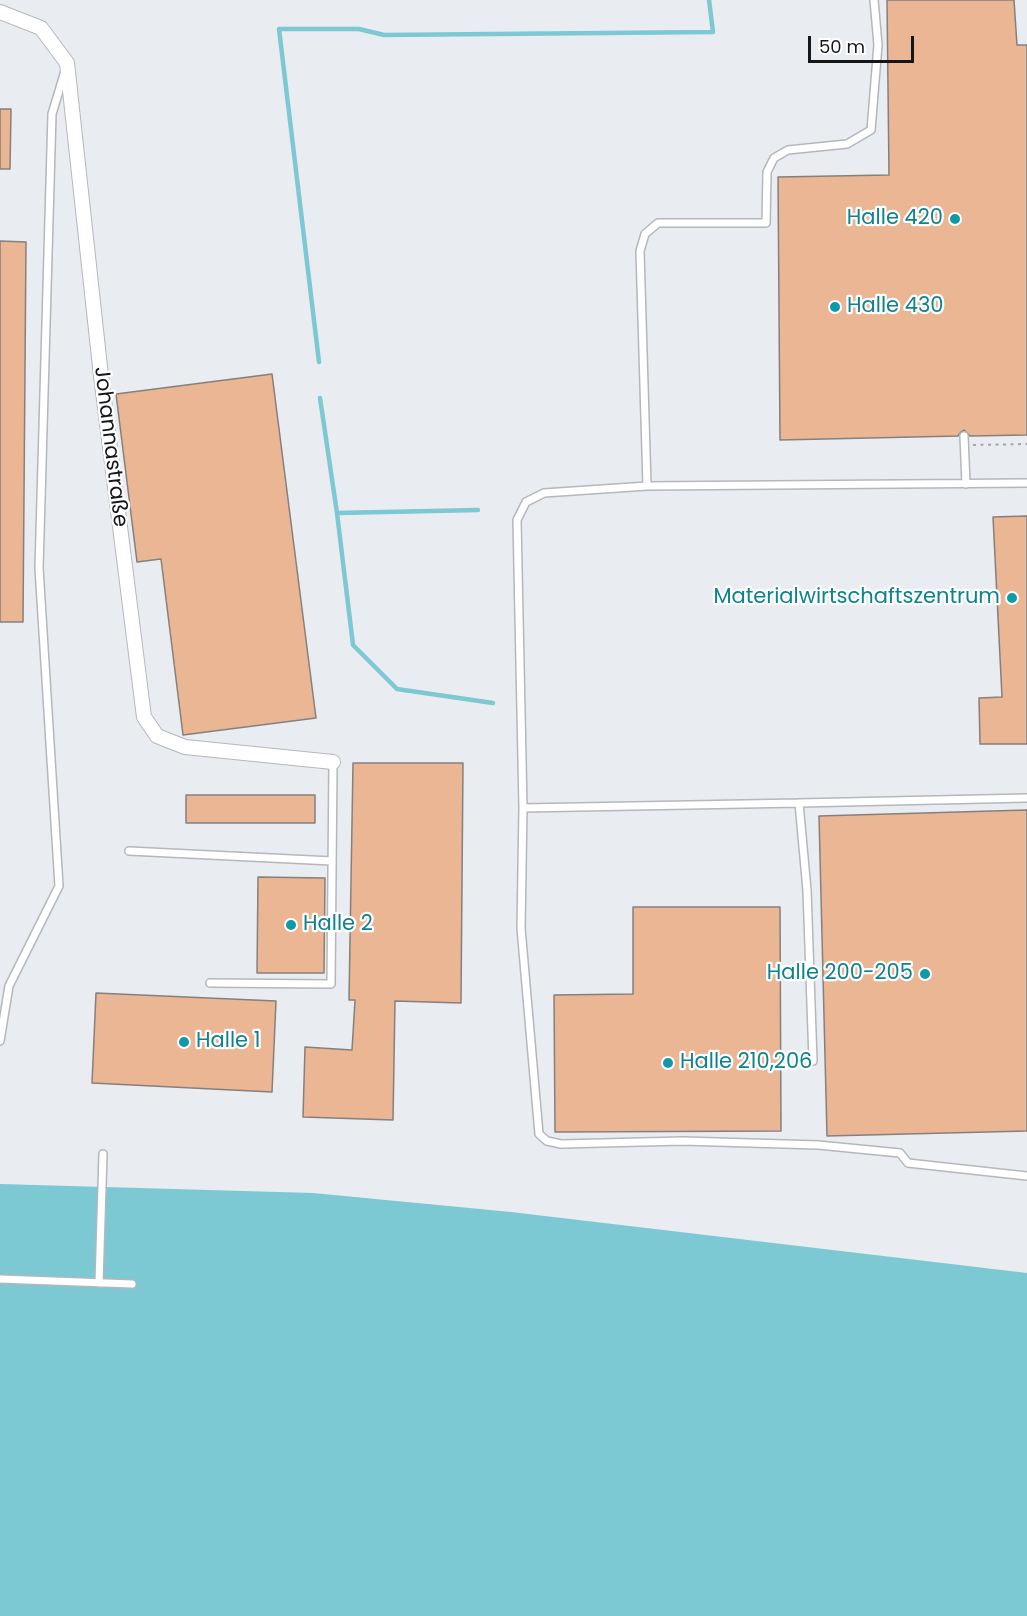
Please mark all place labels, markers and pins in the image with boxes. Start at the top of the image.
place label: Halle 420 [847,206,943,232]
marker: Halle 420 [948,212,962,226]
place label: Halle 430 [847,294,943,320]
marker: Halle 430 [828,300,842,314]
place label: Materialwirtschaftszentrum [713,585,1000,611]
marker: Materialwirtschaftszentrum [1005,591,1019,605]
place label: Halle 2 [303,912,373,938]
marker: Halle 2 [284,918,298,932]
place label: Halle 200-205 [767,961,913,987]
marker: Halle 200-205 [918,967,932,981]
place label: Halle 1 [196,1029,260,1055]
marker: Halle 1 [177,1035,191,1049]
place label: Halle 210,206 [680,1050,812,1076]
marker: Halle 210,206 [661,1056,675,1070]

